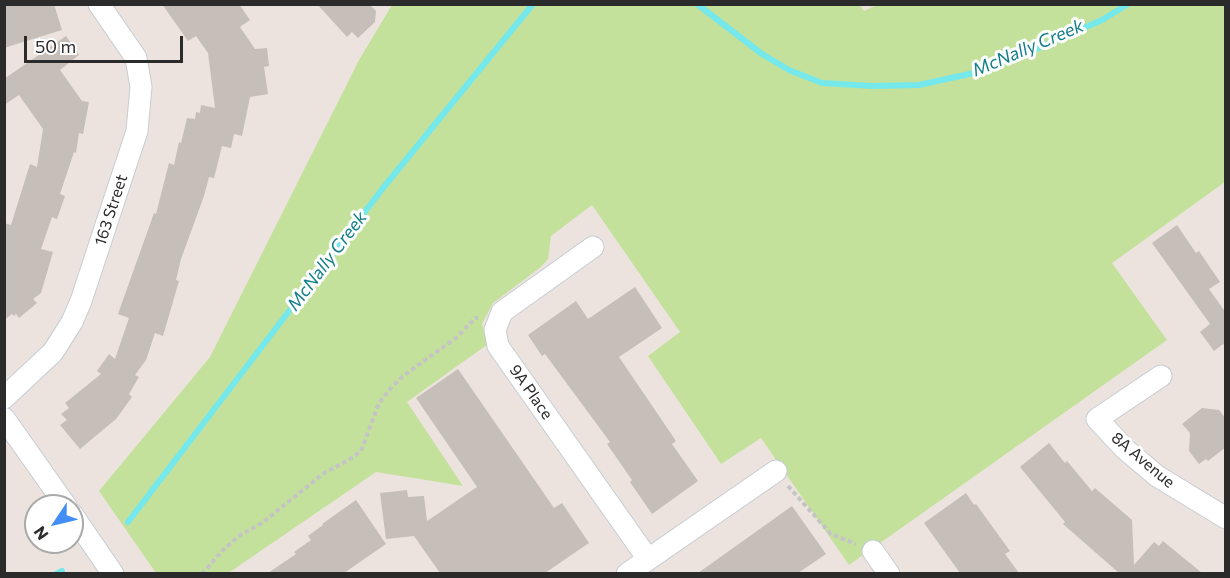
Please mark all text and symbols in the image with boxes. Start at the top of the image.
water label: McNally Creek [969,15,1087,81]
scale bar [27,24,186,62]
text: 50 m [35,35,76,57]
street label: 163 Street [90,172,132,248]
water label: McNally Creek [283,207,371,315]
street label: 9A Place [505,361,557,423]
street label: 8A Avenue [1107,428,1179,492]
north arrow [24,494,84,554]
text: N [29,523,52,544]

